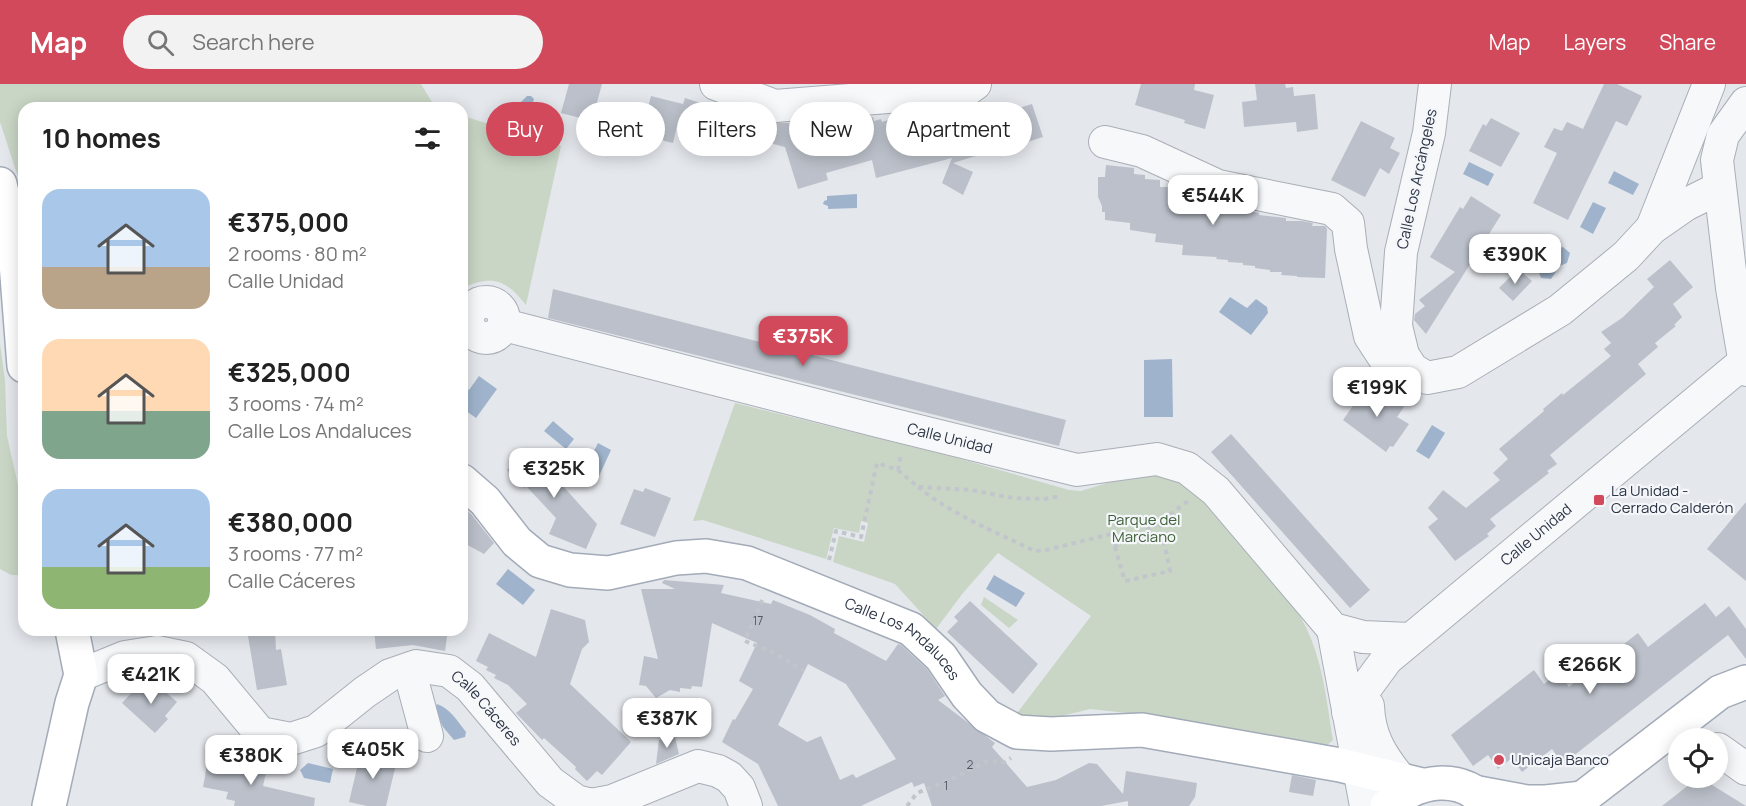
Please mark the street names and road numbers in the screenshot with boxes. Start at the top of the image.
street label: Calle Los Arcángeles [1391,107,1442,251]
street label: Calle Unidad [905,418,995,459]
street label: Calle Unidad [1496,499,1576,570]
street label: Calle Los Andaluces [842,592,965,684]
street label: Calle Cáceres [447,665,526,750]

